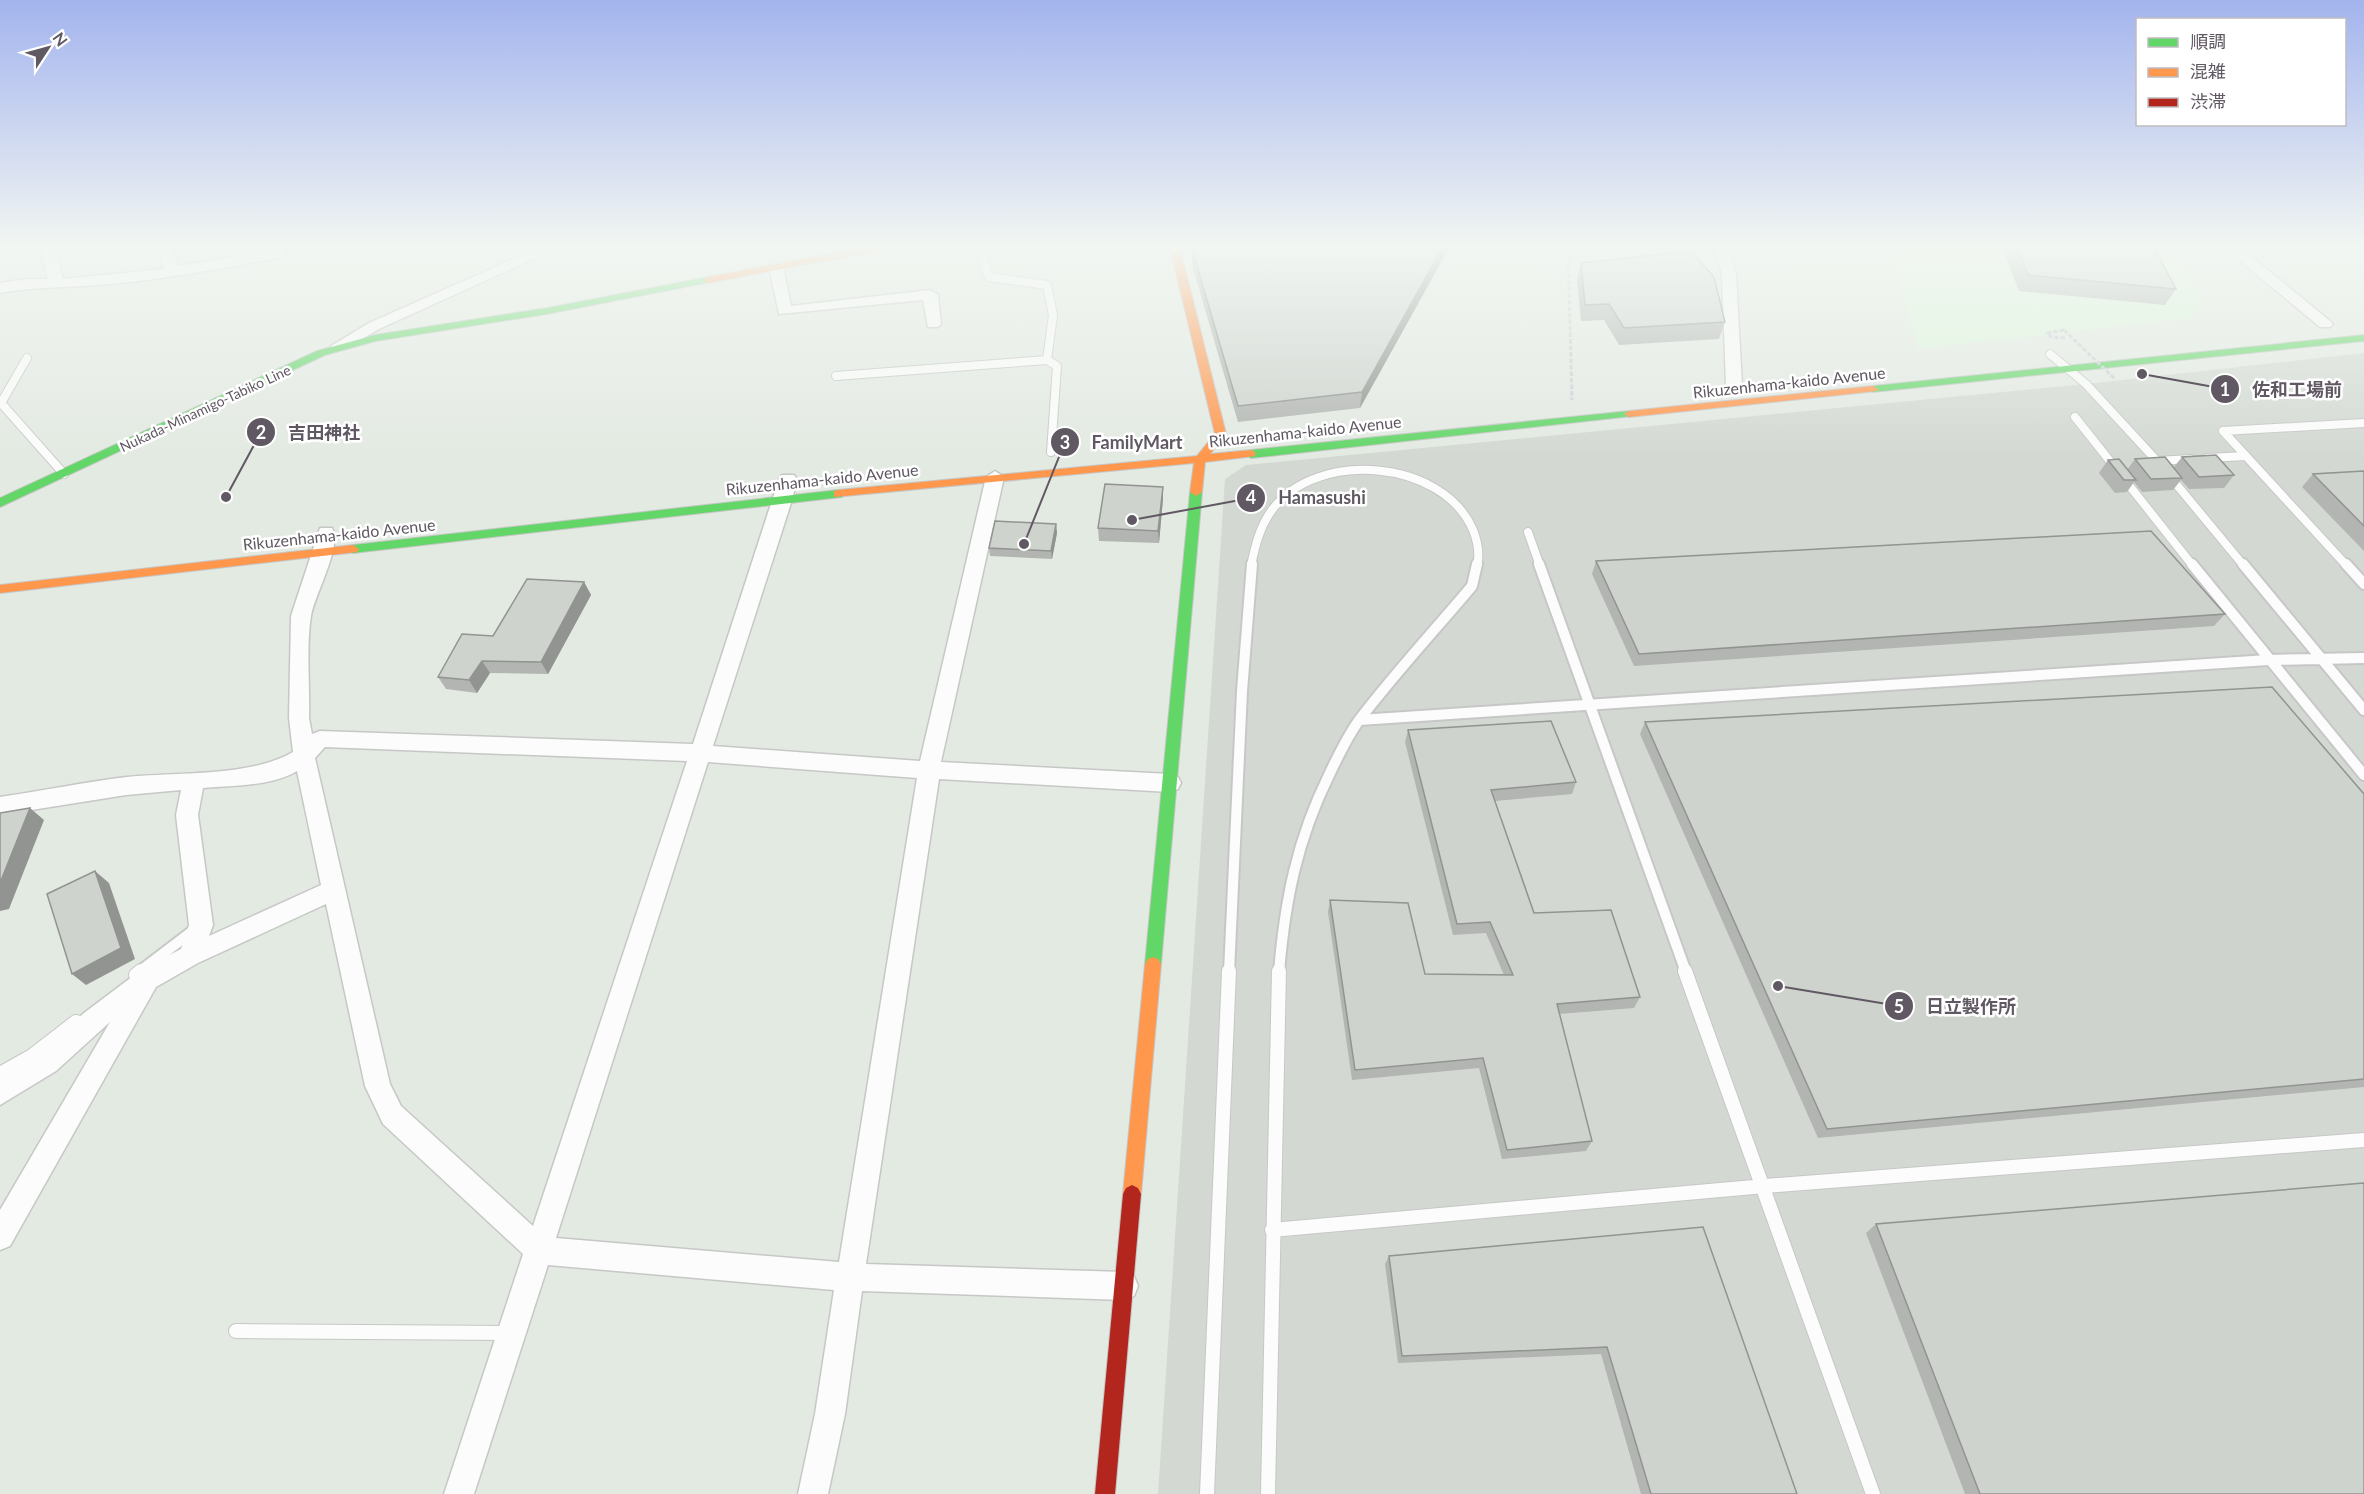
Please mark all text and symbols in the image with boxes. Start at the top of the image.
north arrow [18,18,78,78]
legend [2136,18,2346,126]
text: N [49,28,72,49]
text: 順調 [2190,30,2226,52]
text: 混雑 [2190,60,2226,82]
text: 渋滞 [2190,90,2226,112]
street label: Nukada-Minamigo-Tabiko Line [117,361,293,455]
street label: Rikuzenhama-kaido Avenue [1692,362,1886,402]
callout: 佐和工場前 [2210,371,2354,407]
text: 1 [2220,378,2230,400]
text: 佐和工場前 [2252,378,2342,400]
street label: Rikuzenhama-kaido Avenue [1208,411,1402,451]
callout: 吉田神社 [246,414,372,450]
text: 2 [256,421,266,443]
text: 吉田神社 [288,421,360,443]
callout: FamilyMart [1050,424,1195,460]
text: 3 [1060,431,1070,453]
text: FamilyMart [1092,431,1183,453]
street label: Rikuzenhama-kaido Avenue [725,459,919,499]
callout: Hamasushi [1236,480,1378,516]
text: 4 [1246,486,1256,508]
text: Hamasushi [1278,486,1366,508]
street label: Rikuzenhama-kaido Avenue [242,514,436,554]
callout: 日立製作所 [1884,988,2028,1024]
text: 5 [1894,995,1904,1017]
text: 日立製作所 [1926,995,2016,1017]

